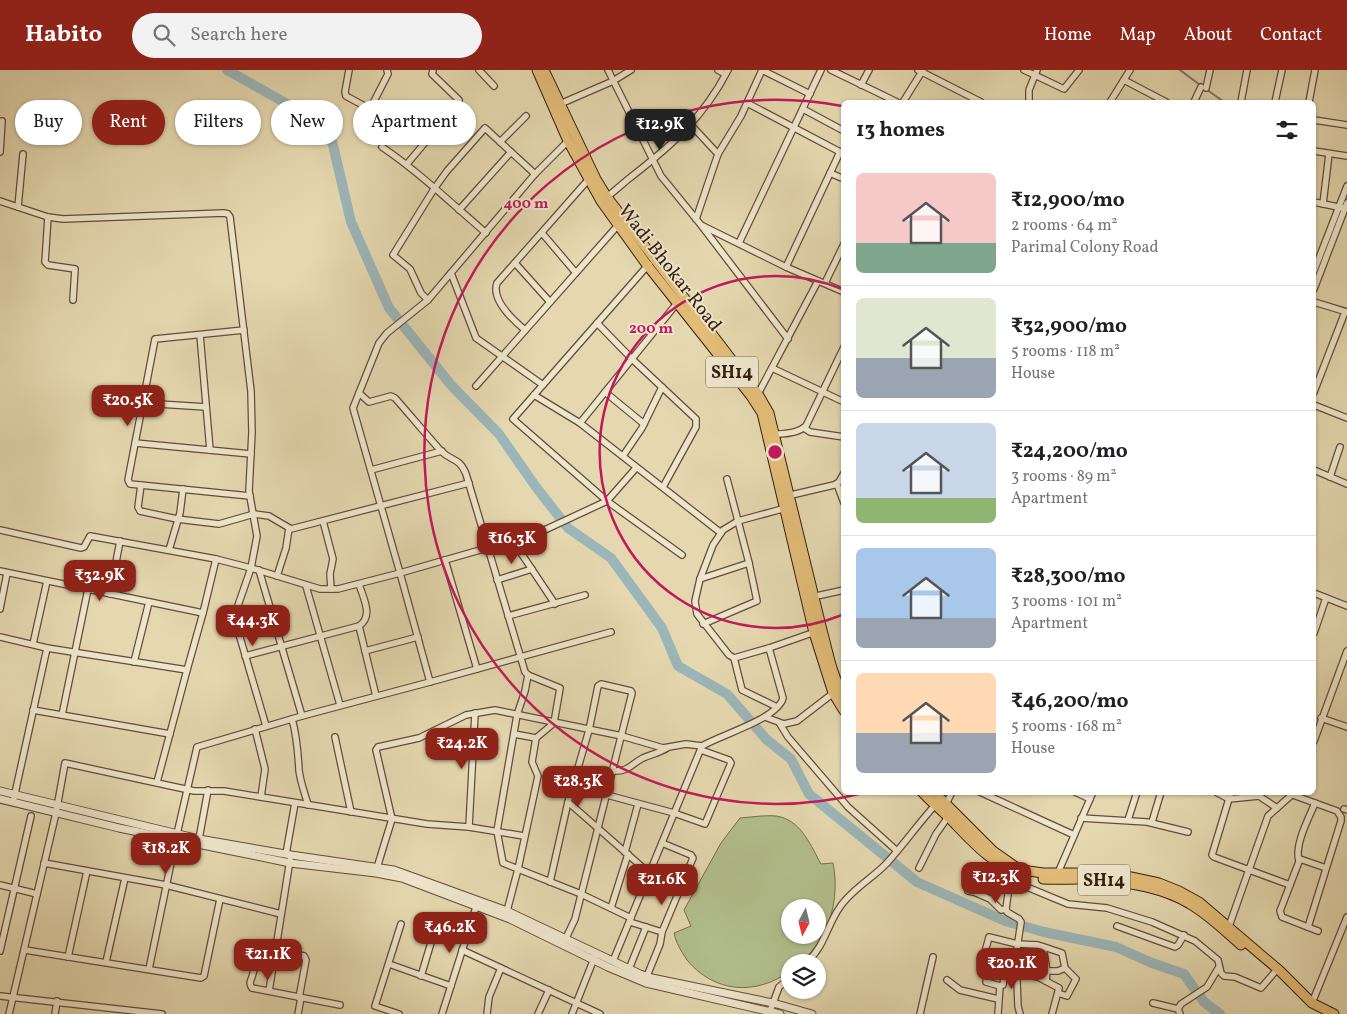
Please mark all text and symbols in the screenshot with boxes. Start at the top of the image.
search box [132,13,482,58]
text: Habito [25,18,102,52]
icon: search [150,21,178,49]
text: Search here [190,22,288,48]
text: Home [1044,23,1092,48]
text: Map [1120,23,1156,48]
text: About [1184,23,1232,48]
text: Contact [1260,23,1322,48]
chip: Buy [15,100,82,145]
chip: Rent [92,100,165,145]
chip: Filters [175,100,261,145]
chip: New [271,100,343,145]
chip: Apartment [353,100,476,145]
pin: ₹12.9K [619,108,701,151]
text: ₹12.9K [636,114,684,136]
text: 13 homes [856,116,945,145]
icon: filters [1273,116,1301,144]
text: ₹12,900/mo [1011,186,1125,215]
icon: home [896,193,956,253]
text: 400 m [504,194,549,215]
street label: Wadi Bhokar Road [611,199,727,337]
text: 2 rooms · 64 m² [1011,215,1118,237]
text: Parimal Colony Road [1011,237,1158,259]
text: ₹32,900/mo [1011,312,1127,341]
icon: home [896,318,956,378]
text: 200 m [629,319,673,340]
text: 5 rooms · 118 m² [1011,341,1120,363]
road number: SH14 [706,356,758,388]
text: House [1011,363,1055,385]
pin: ₹20.5K [87,384,169,427]
text: ₹20.5K [103,390,153,412]
text: ₹24,200/mo [1011,437,1128,466]
centre of rings [766,443,784,461]
icon: home [896,443,956,503]
text: 3 rooms · 89 m² [1011,466,1116,488]
text: Apartment [1011,488,1088,510]
pin: ₹16.3K [471,522,553,565]
text: ₹16.3K [488,528,536,550]
pin: ₹32.9K [59,560,141,602]
text: ₹28,300/mo [1011,562,1126,591]
text: ₹32.9K [75,565,125,587]
icon: home [896,568,956,628]
text: 3 rooms · 101 m² [1011,591,1122,613]
pin: ₹44.3K [212,604,294,647]
text: ₹44.3K [227,610,279,632]
text: Apartment [1011,613,1088,635]
text: ₹46,200/mo [1011,687,1129,716]
icon: home [896,693,956,753]
text: 5 rooms · 168 m² [1011,716,1122,738]
pin: ₹24.2K [421,728,503,770]
text: ₹24.2K [436,733,488,755]
text: House [1011,738,1055,760]
pin: ₹28.3K [537,766,619,808]
text: ₹28.3K [553,771,603,793]
pin: ₹18.2K [125,832,207,875]
text: ₹18.2K [142,838,190,860]
pin: ₹12.3K [955,862,1037,904]
pin: ₹21.6K [621,864,703,906]
road number: SH14 [1078,864,1130,896]
text: ₹12.3K [972,867,1020,889]
text: ₹21.6K [638,869,686,891]
north arrow [781,899,826,944]
map controls [781,899,826,999]
pin: ₹46.2K [409,912,491,954]
text: ₹46.2K [424,917,476,939]
pin: ₹21.1K [227,938,309,981]
text: ₹21.1K [245,944,291,966]
pin: ₹20.1K [971,948,1053,990]
text: ₹20.1K [987,953,1037,975]
button: layers [781,954,826,999]

